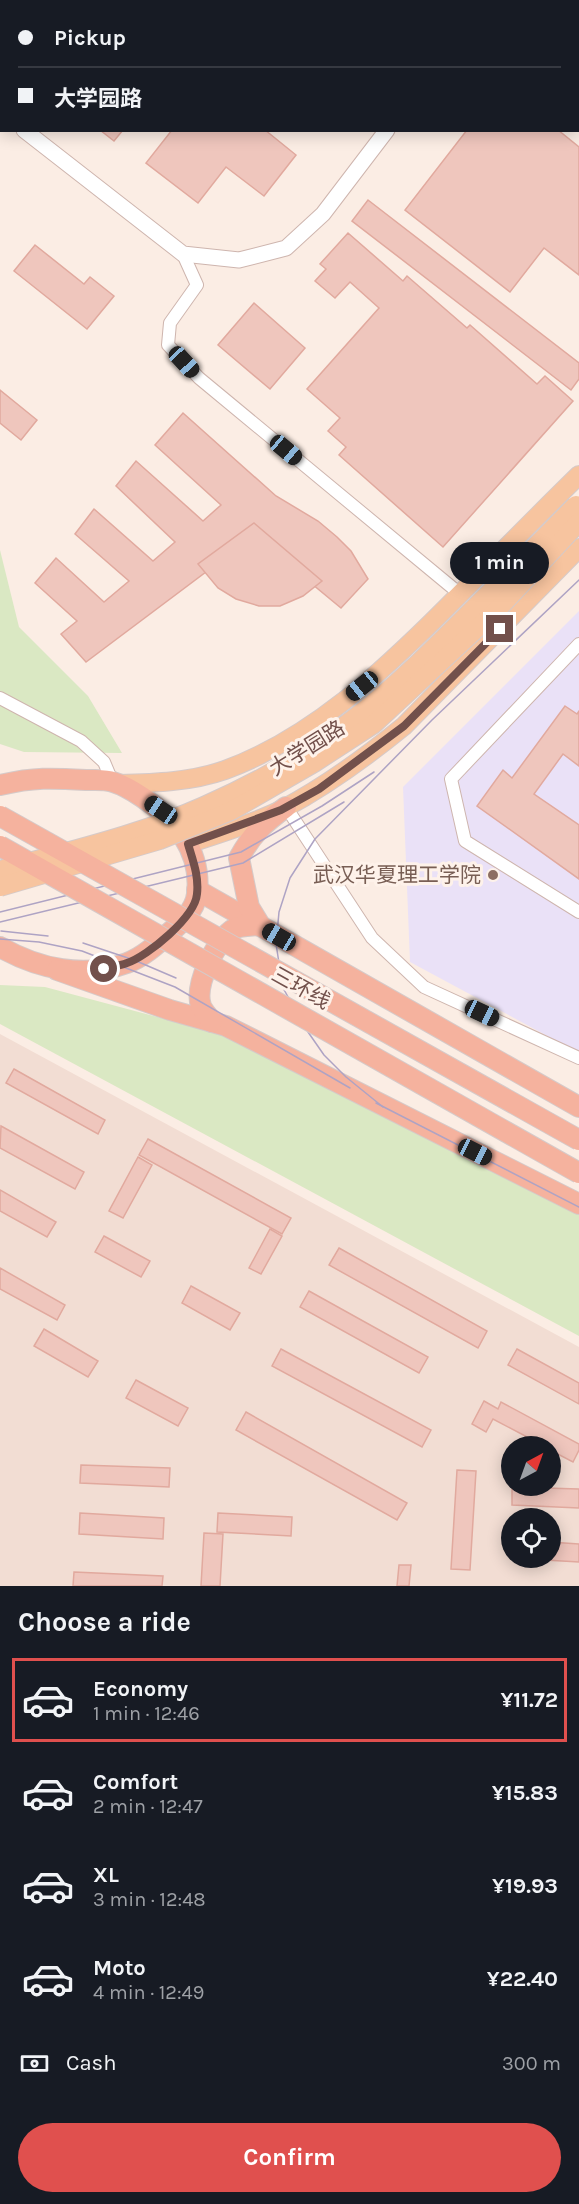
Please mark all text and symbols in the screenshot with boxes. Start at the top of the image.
text: Pickup [54,25,126,51]
text: 大学园路 [54,86,142,112]
car [165,343,203,381]
car [266,432,306,468]
callout: 1 min [450,542,550,584]
text: 1 min [474,551,525,574]
route end [486,615,513,642]
car [342,668,382,704]
street label: 大学园路 [265,716,349,780]
car [141,792,181,828]
place label: 武汉华夏理工学院 [313,863,481,887]
marker: 武汉华夏理工学院 [486,868,500,882]
car [259,920,299,954]
route start [90,955,117,982]
street label: 三环线 [268,962,334,1014]
car [462,997,502,1029]
car [455,1136,495,1168]
north arrow [501,1436,561,1496]
map controls [501,1436,561,1568]
button: locate [501,1508,561,1568]
text: Choose a ride [18,1606,191,1638]
icon: car [21,1673,75,1727]
text: Economy [93,1676,188,1702]
text: ¥11.72 [500,1687,558,1713]
text: 1 min · 12:46 [93,1702,200,1725]
icon: car [21,1766,75,1820]
text: Comfort [93,1769,178,1795]
text: ¥15.83 [492,1780,558,1806]
text: 2 min · 12:47 [93,1795,203,1818]
icon: car [21,1859,75,1913]
text: XL [93,1862,119,1888]
text: ¥19.93 [492,1873,558,1899]
text: 3 min · 12:48 [93,1888,206,1911]
icon: car [21,1952,75,2006]
text: Moto [93,1955,146,1981]
text: ¥22.40 [487,1966,558,1992]
text: 4 min · 12:49 [93,1981,204,2004]
icon: cash [18,2047,51,2080]
text: Cash [66,2050,116,2076]
text: 300 m [502,2052,561,2075]
button: Confirm [18,2123,561,2192]

